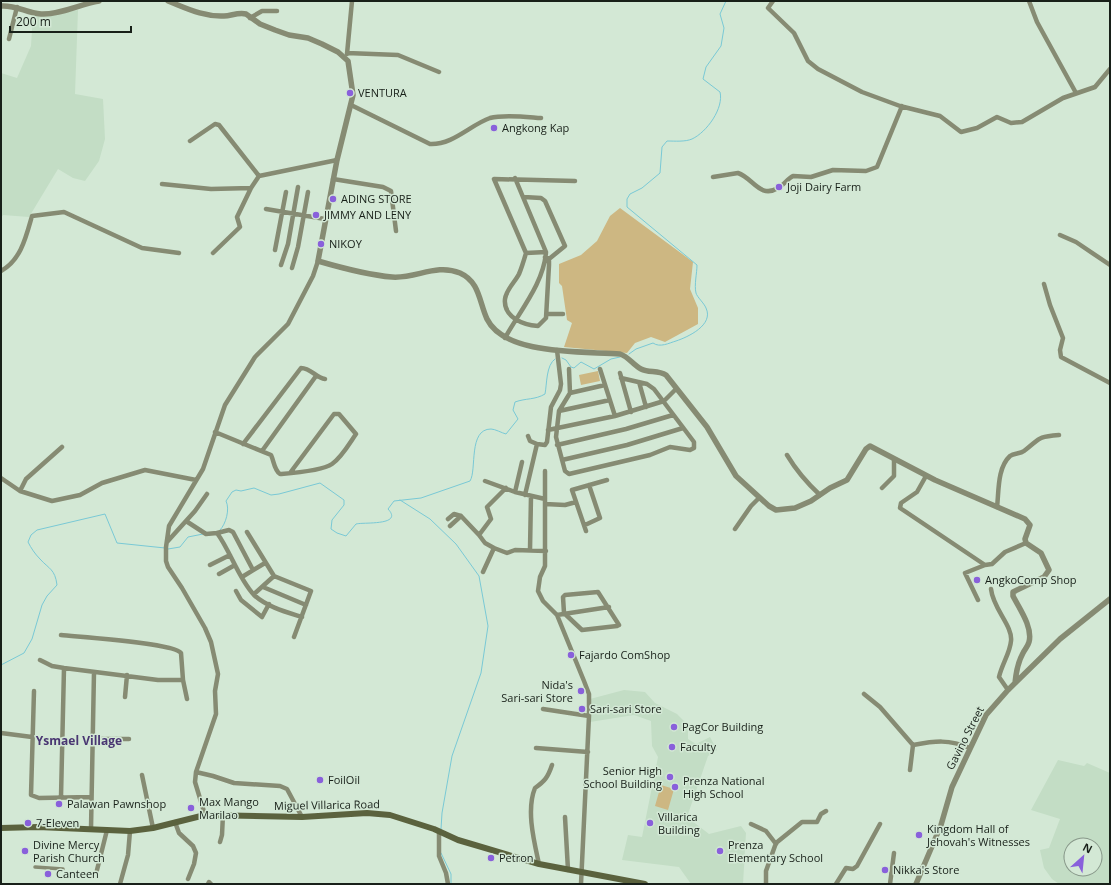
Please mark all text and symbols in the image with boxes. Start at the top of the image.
scale bar [10,8,131,34]
text: 200 m [16,13,51,30]
place label: VENTURA [358,85,407,100]
marker: VENTURA [345,88,355,98]
place label: Angkong Kap [502,120,569,135]
marker: Angkong Kap [489,123,499,133]
place label: Joji Dairy Farm [786,179,861,194]
marker: Joji Dairy Farm [774,182,784,192]
place label: ADING STORE [341,191,412,206]
marker: ADING STORE [328,194,338,204]
place label: JIMMY AND LENY [323,207,412,222]
marker: JIMMY AND LENY [311,210,321,220]
place label: NIKOY [329,236,363,251]
marker: NIKOY [316,239,326,249]
place label: AngkoComp Shop [985,572,1077,587]
marker: AngkoComp Shop [972,575,982,585]
place label: Fajardo ComShop [579,647,671,662]
marker: Fajardo ComShop [566,650,576,660]
place label: Nida's Sari-sari Store [501,677,573,705]
marker: Nida's Sari-sari Store [576,686,586,696]
place label: Sari-sari Store [590,701,662,716]
street label: Gavino Street [942,703,987,772]
marker: Sari-sari Store [577,704,587,714]
place label: PagCor Building [682,719,763,734]
marker: PagCor Building [669,722,679,732]
district label: Ysmael Village [36,732,122,749]
place label: Faculty [680,739,717,754]
marker: Faculty [667,742,677,752]
place label: Senior High School Building [583,763,662,791]
place label: FoilOil [328,772,360,787]
marker: Senior High School Building [665,772,675,782]
place label: Prenza National High School [683,773,765,801]
marker: FoilOil [315,775,325,785]
marker: Prenza National High School [670,782,680,792]
place label: Max Mango Marilao [199,794,259,822]
place label: Palawan Pawnshop [67,796,166,811]
street label: Miguel Villarica Road [274,796,380,813]
marker: Palawan Pawnshop [54,799,64,809]
marker: Max Mango Marilao [186,803,196,813]
place label: Villarica Building [658,809,700,837]
place label: 7-Eleven [36,815,79,830]
marker: 7-Eleven [23,818,33,828]
marker: Villarica Building [645,818,655,828]
place label: Kingdom Hall of Jehovah's Witnesses [926,821,1030,849]
marker: Kingdom Hall of Jehovah's Witnesses [914,830,924,840]
place label: Divine Mercy Parish Church [33,837,105,865]
place label: Prenza Elementary School [728,837,823,865]
north arrow [1063,837,1103,877]
text: N [1080,839,1095,856]
marker: Divine Mercy Parish Church [20,846,30,856]
marker: Prenza Elementary School [715,846,725,856]
place label: Petron [499,850,534,865]
marker: Petron [486,853,496,863]
place label: Nikka's Store [893,862,959,877]
marker: Nikka's Store [880,865,890,875]
place label: Canteen [56,866,99,881]
marker: Canteen [43,869,53,879]

